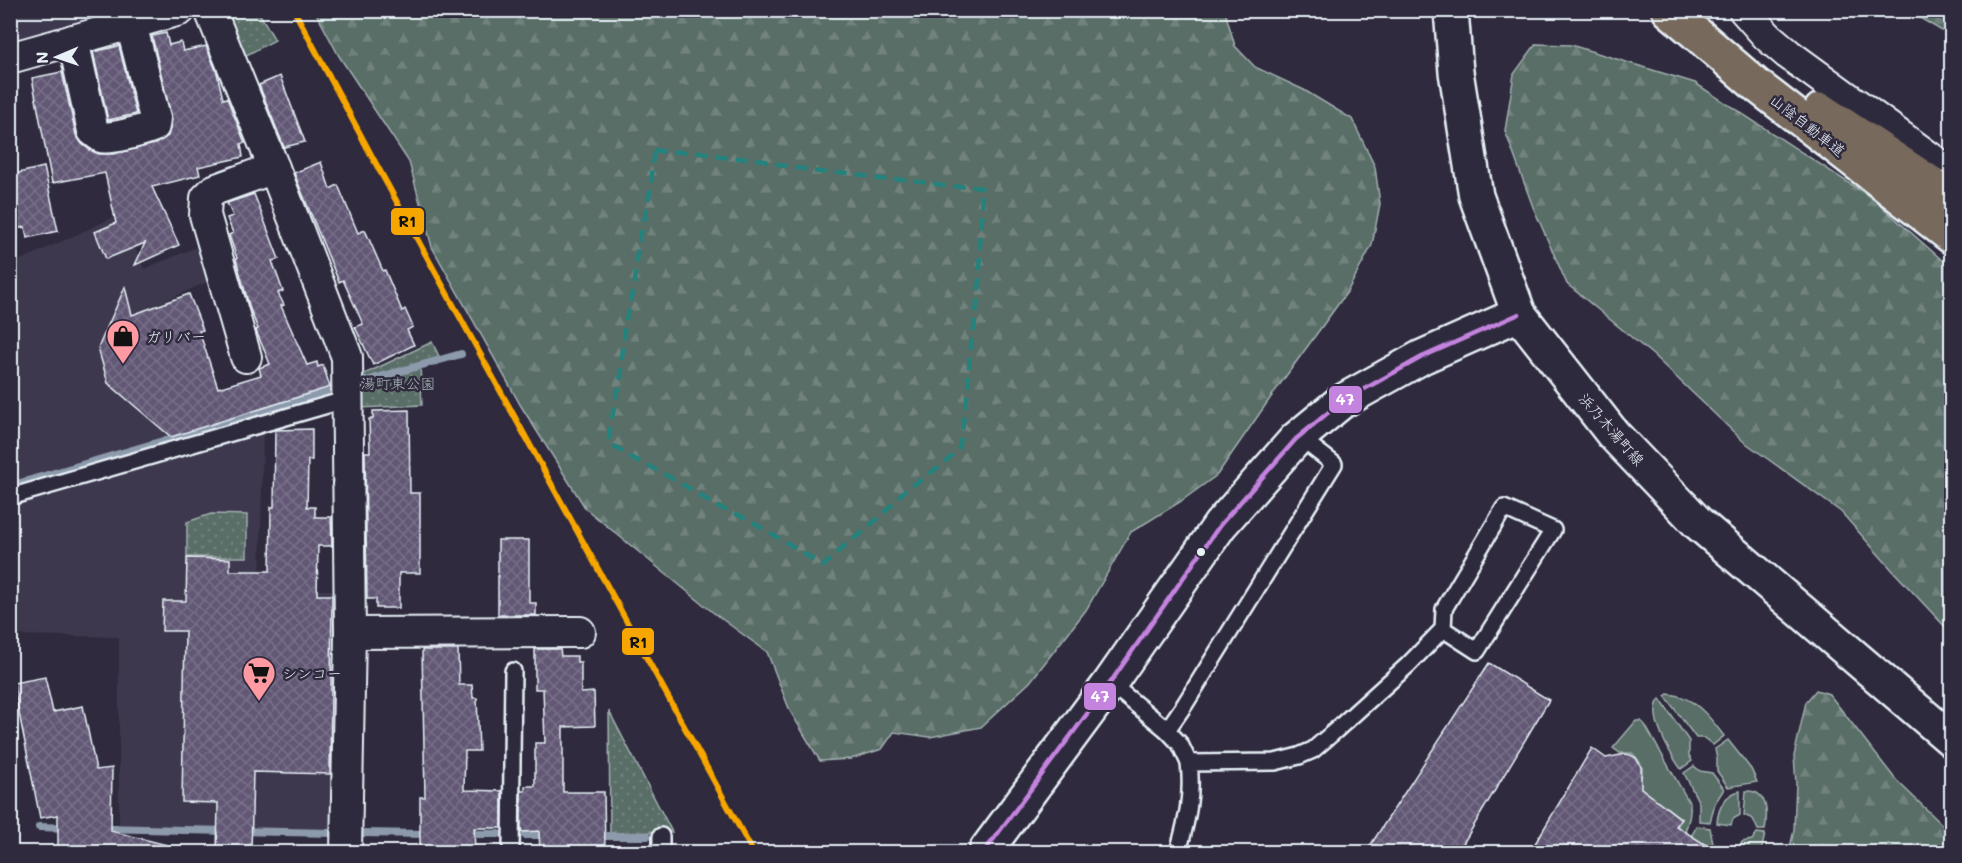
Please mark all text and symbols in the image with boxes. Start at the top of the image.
north arrow [27,27,87,87]
text: N [31,51,52,64]
street label: 山陰自動車道 [1766,89,1850,161]
line badge: R1 [390,207,425,236]
text: R1 [398,210,416,231]
shop icon: ガリバー [105,318,141,365]
place label: ガリバー [146,326,206,346]
park label: 湯町東公園 [360,373,436,393]
line badge: 47 [1328,385,1363,414]
text: 47 [1335,388,1355,409]
street label: 浜乃木湯町線 [1575,388,1649,470]
unlabelled marker [1195,546,1207,558]
line badge: R1 [621,627,655,656]
text: R1 [629,631,647,652]
supermarket icon: シンコー [241,655,277,702]
place label: シンコー [282,663,342,683]
line badge: 47 [1083,682,1117,711]
text: 47 [1090,685,1110,706]

